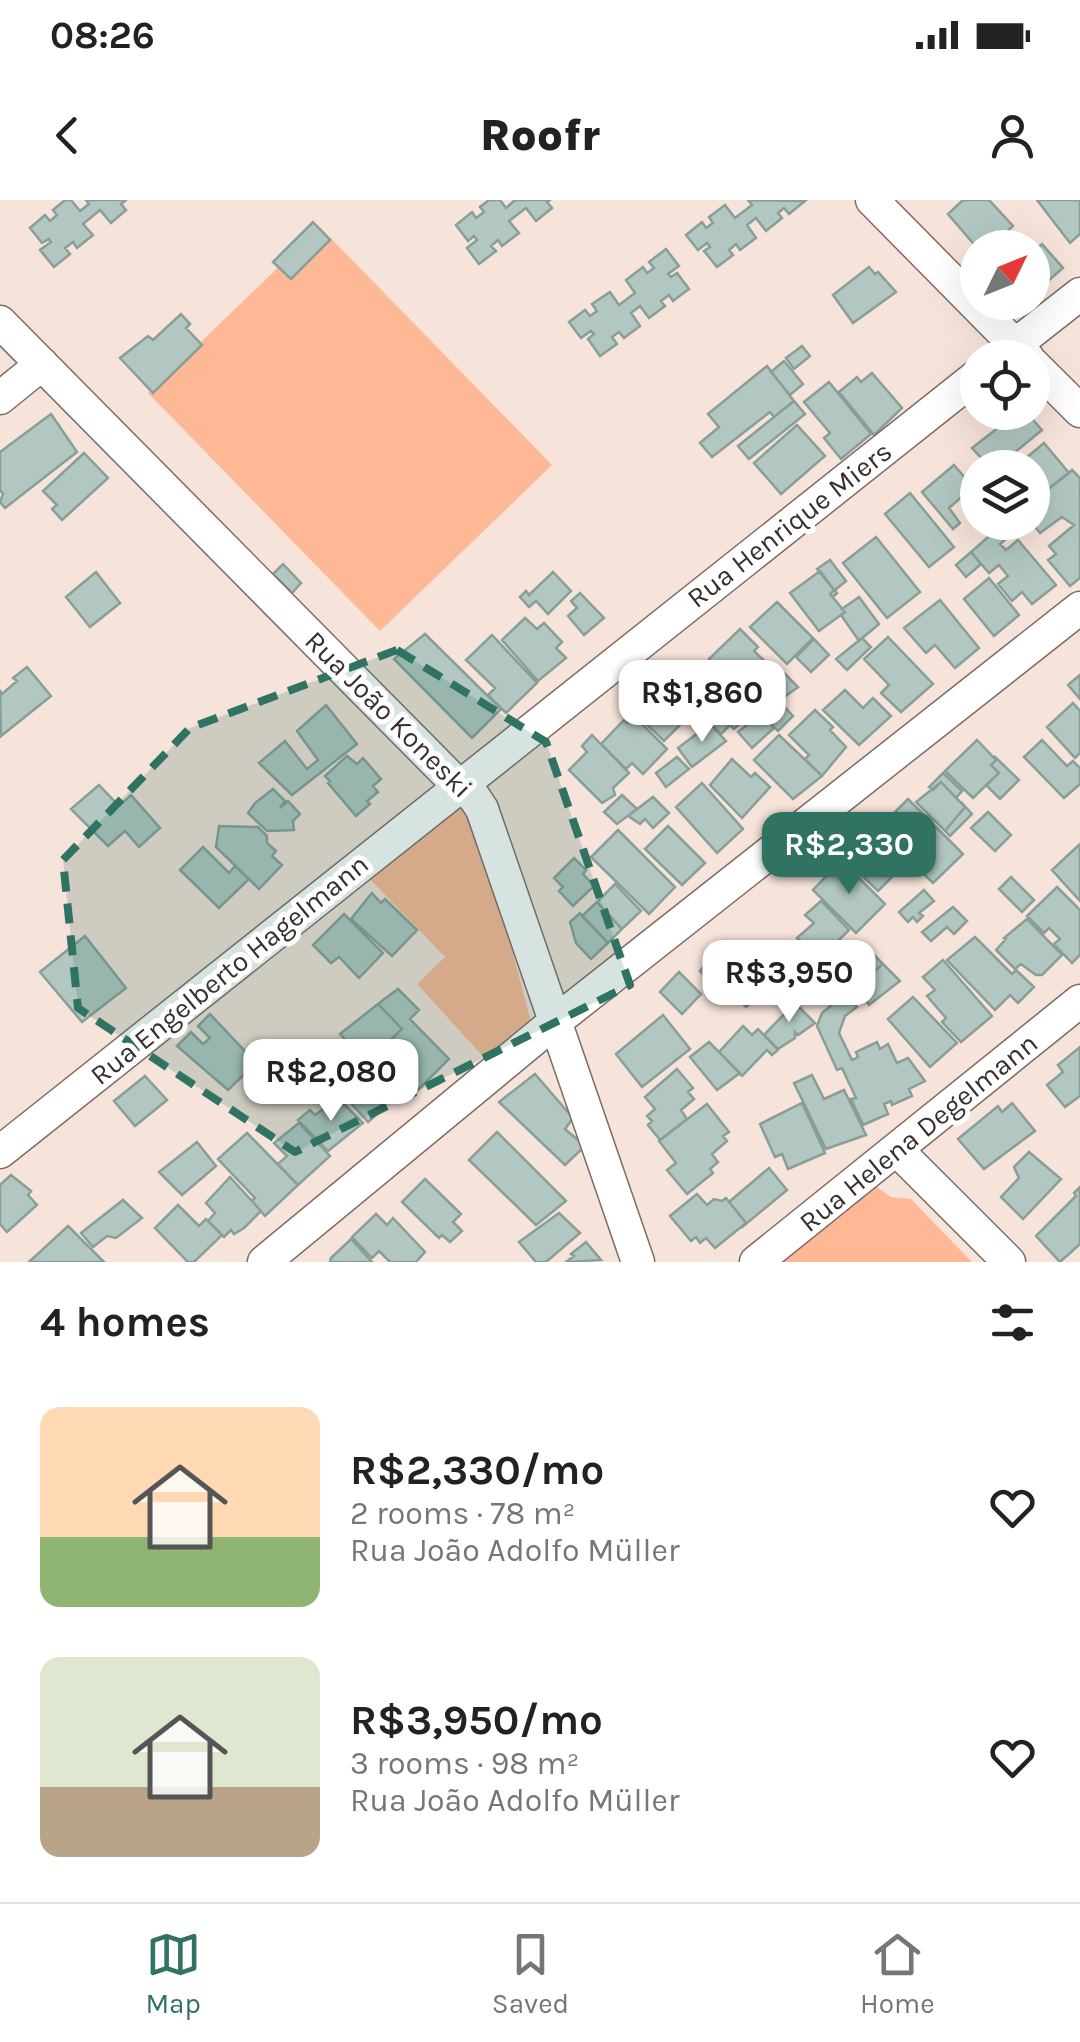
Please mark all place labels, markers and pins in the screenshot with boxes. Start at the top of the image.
pin: R$1,860 [610,660,794,745]
pin: R$2,330 [757,812,941,897]
pin: R$3,950 [697,940,881,1025]
pin: R$2,080 [239,1039,423,1124]

